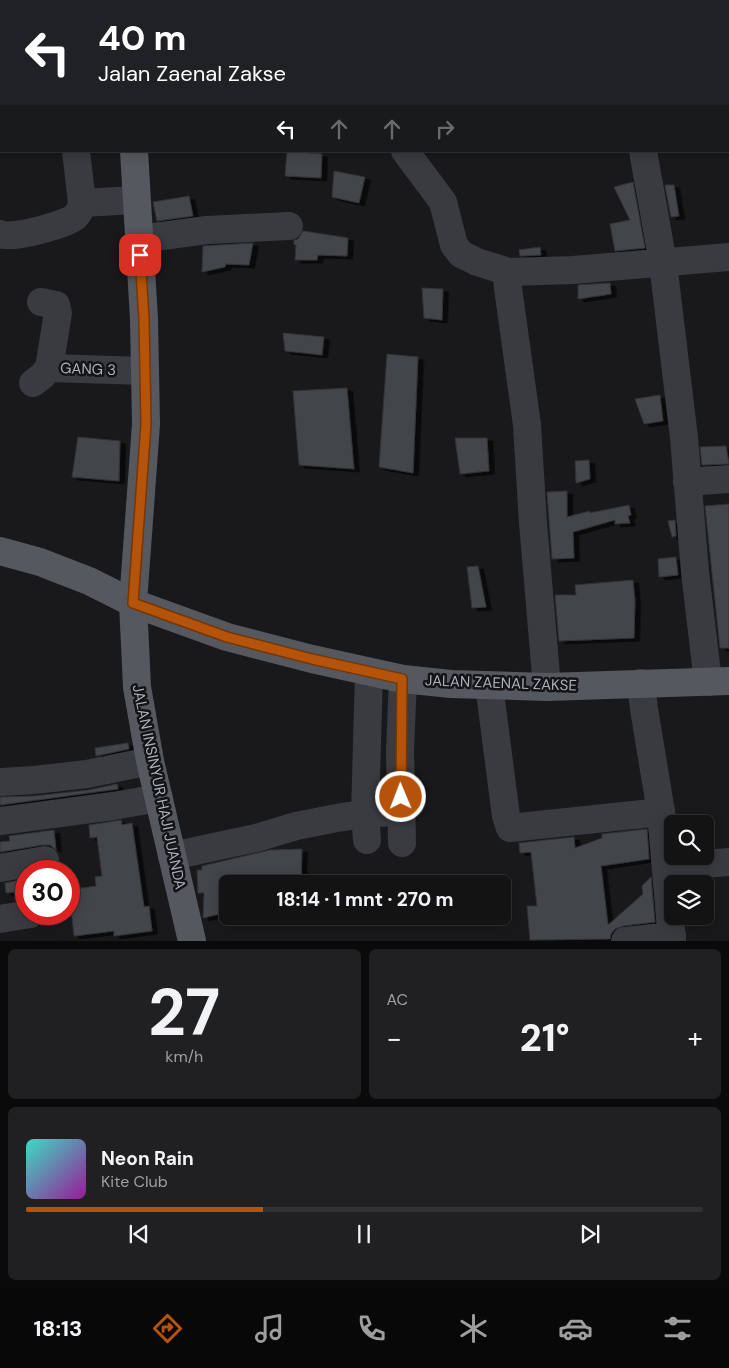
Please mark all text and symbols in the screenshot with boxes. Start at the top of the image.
text: 40 m [98,15,187,61]
icon: left [15,20,80,85]
text: Jalan Zaenal Zakse [98,59,286,88]
icon: left [272,115,300,143]
icon: ahead [325,115,353,143]
icon: ahead [378,115,406,143]
icon: right [431,115,459,143]
pin [119,234,161,276]
icon: arrive [126,241,154,269]
street label: GANG 3 [60,358,116,380]
street label: JALAN ZAENAL ZAKSE [425,670,577,696]
street label: JALAN INSINYUR HAJI JUANDA [127,683,191,891]
position arrow [374,770,426,822]
map controls [664,815,714,925]
button: search [664,815,714,865]
speed limit sign: 30 [15,860,80,925]
button: layers [664,875,714,925]
text: 18:14 · 1 mnt · 270 m [276,887,454,912]
text: 27 [148,971,220,1055]
text: AC [387,989,408,1010]
text: 21° [520,1013,570,1063]
text: − [387,1020,402,1057]
text: + [688,1020,703,1057]
text: km/h [165,1046,203,1067]
text: Neon Rain [101,1146,194,1171]
text: Kite Club [101,1171,168,1192]
icon: previous [125,1220,153,1248]
icon: pause [350,1220,378,1248]
icon: next [576,1220,604,1248]
icon: directions [150,1311,185,1346]
icon: music [252,1311,287,1346]
icon: phone [354,1311,389,1346]
icon: climate [456,1311,491,1346]
icon: car [558,1311,593,1346]
icon: filters [660,1311,695,1346]
text: 18:13 [34,1314,82,1343]

